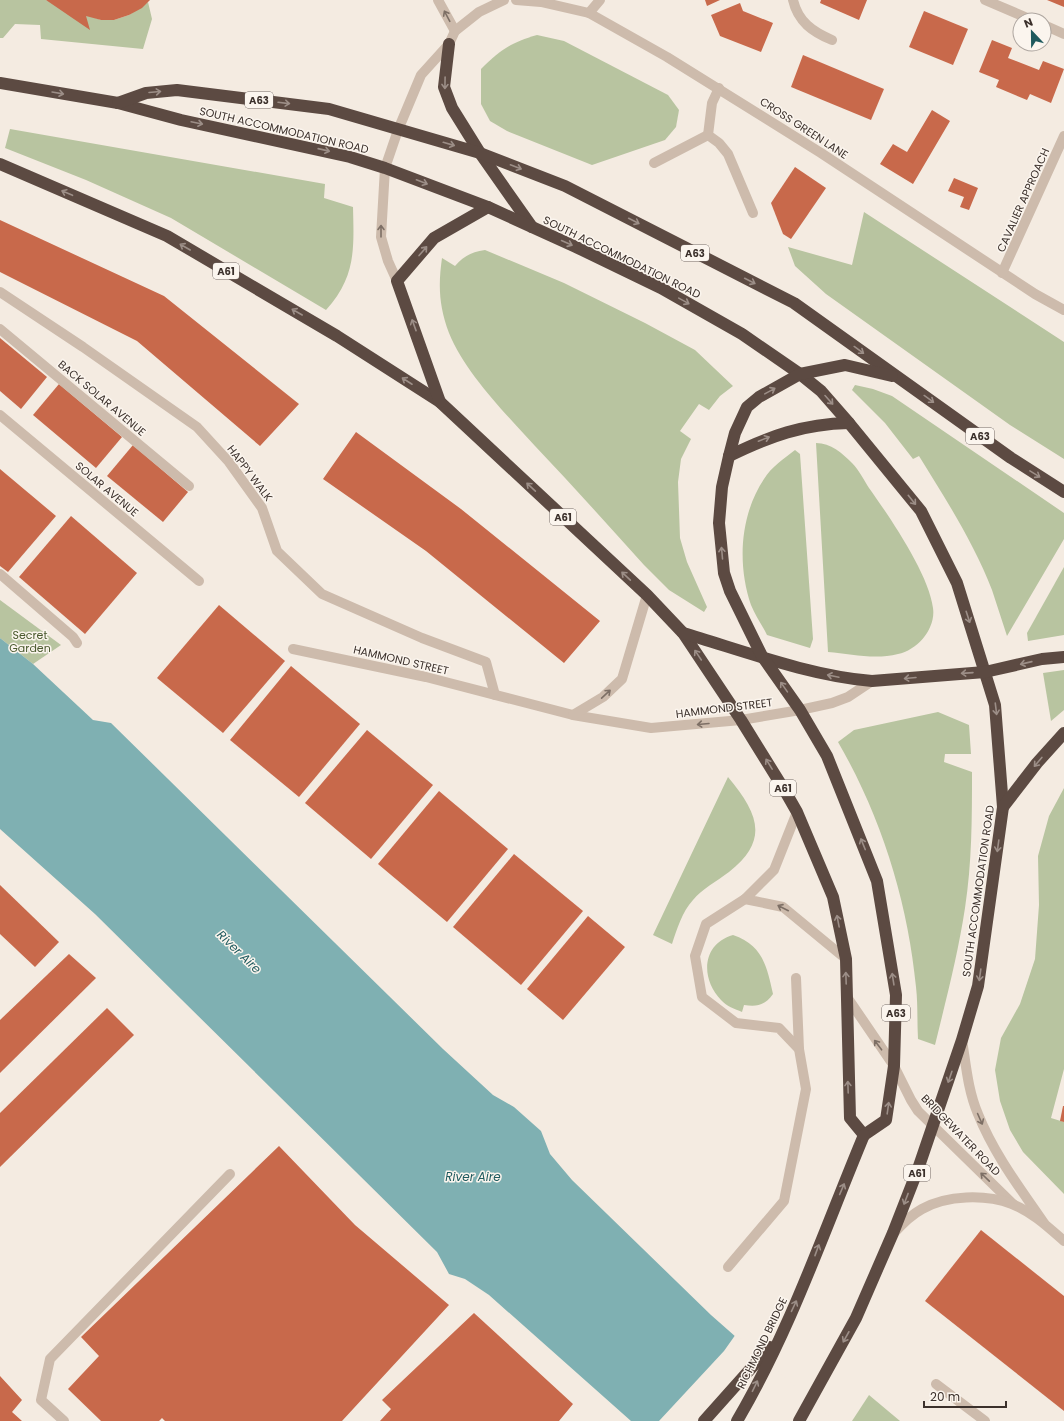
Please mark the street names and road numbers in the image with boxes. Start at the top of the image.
road number: A63 [245,92,273,108]
street label: CROSS GREEN LANE [757,93,851,163]
street label: SOUTH ACCOMMODATION ROAD [198,103,370,157]
street label: CAVALIER APPROACH [993,145,1053,255]
street label: SOUTH ACCOMMODATION ROAD [541,212,704,302]
road number: A63 [681,245,709,261]
road number: A61 [213,263,239,279]
street label: BACK SOLAR AVENUE [55,356,149,440]
road number: A63 [966,428,994,444]
street label: HAPPY WALK [224,442,277,505]
street label: SOLAR AVENUE [72,458,142,520]
road number: A61 [550,509,576,525]
street label: HAMMOND STREET [352,641,450,679]
street label: HAMMOND STREET [675,694,773,722]
road number: A61 [770,780,796,796]
street label: SOUTH ACCOMMODATION ROAD [958,804,998,978]
road number: A63 [882,1005,910,1021]
street label: BRIDGEWATER ROAD [918,1091,1004,1180]
road number: A61 [904,1165,930,1181]
street label: RICHMOND BRIDGE [733,1294,791,1392]

